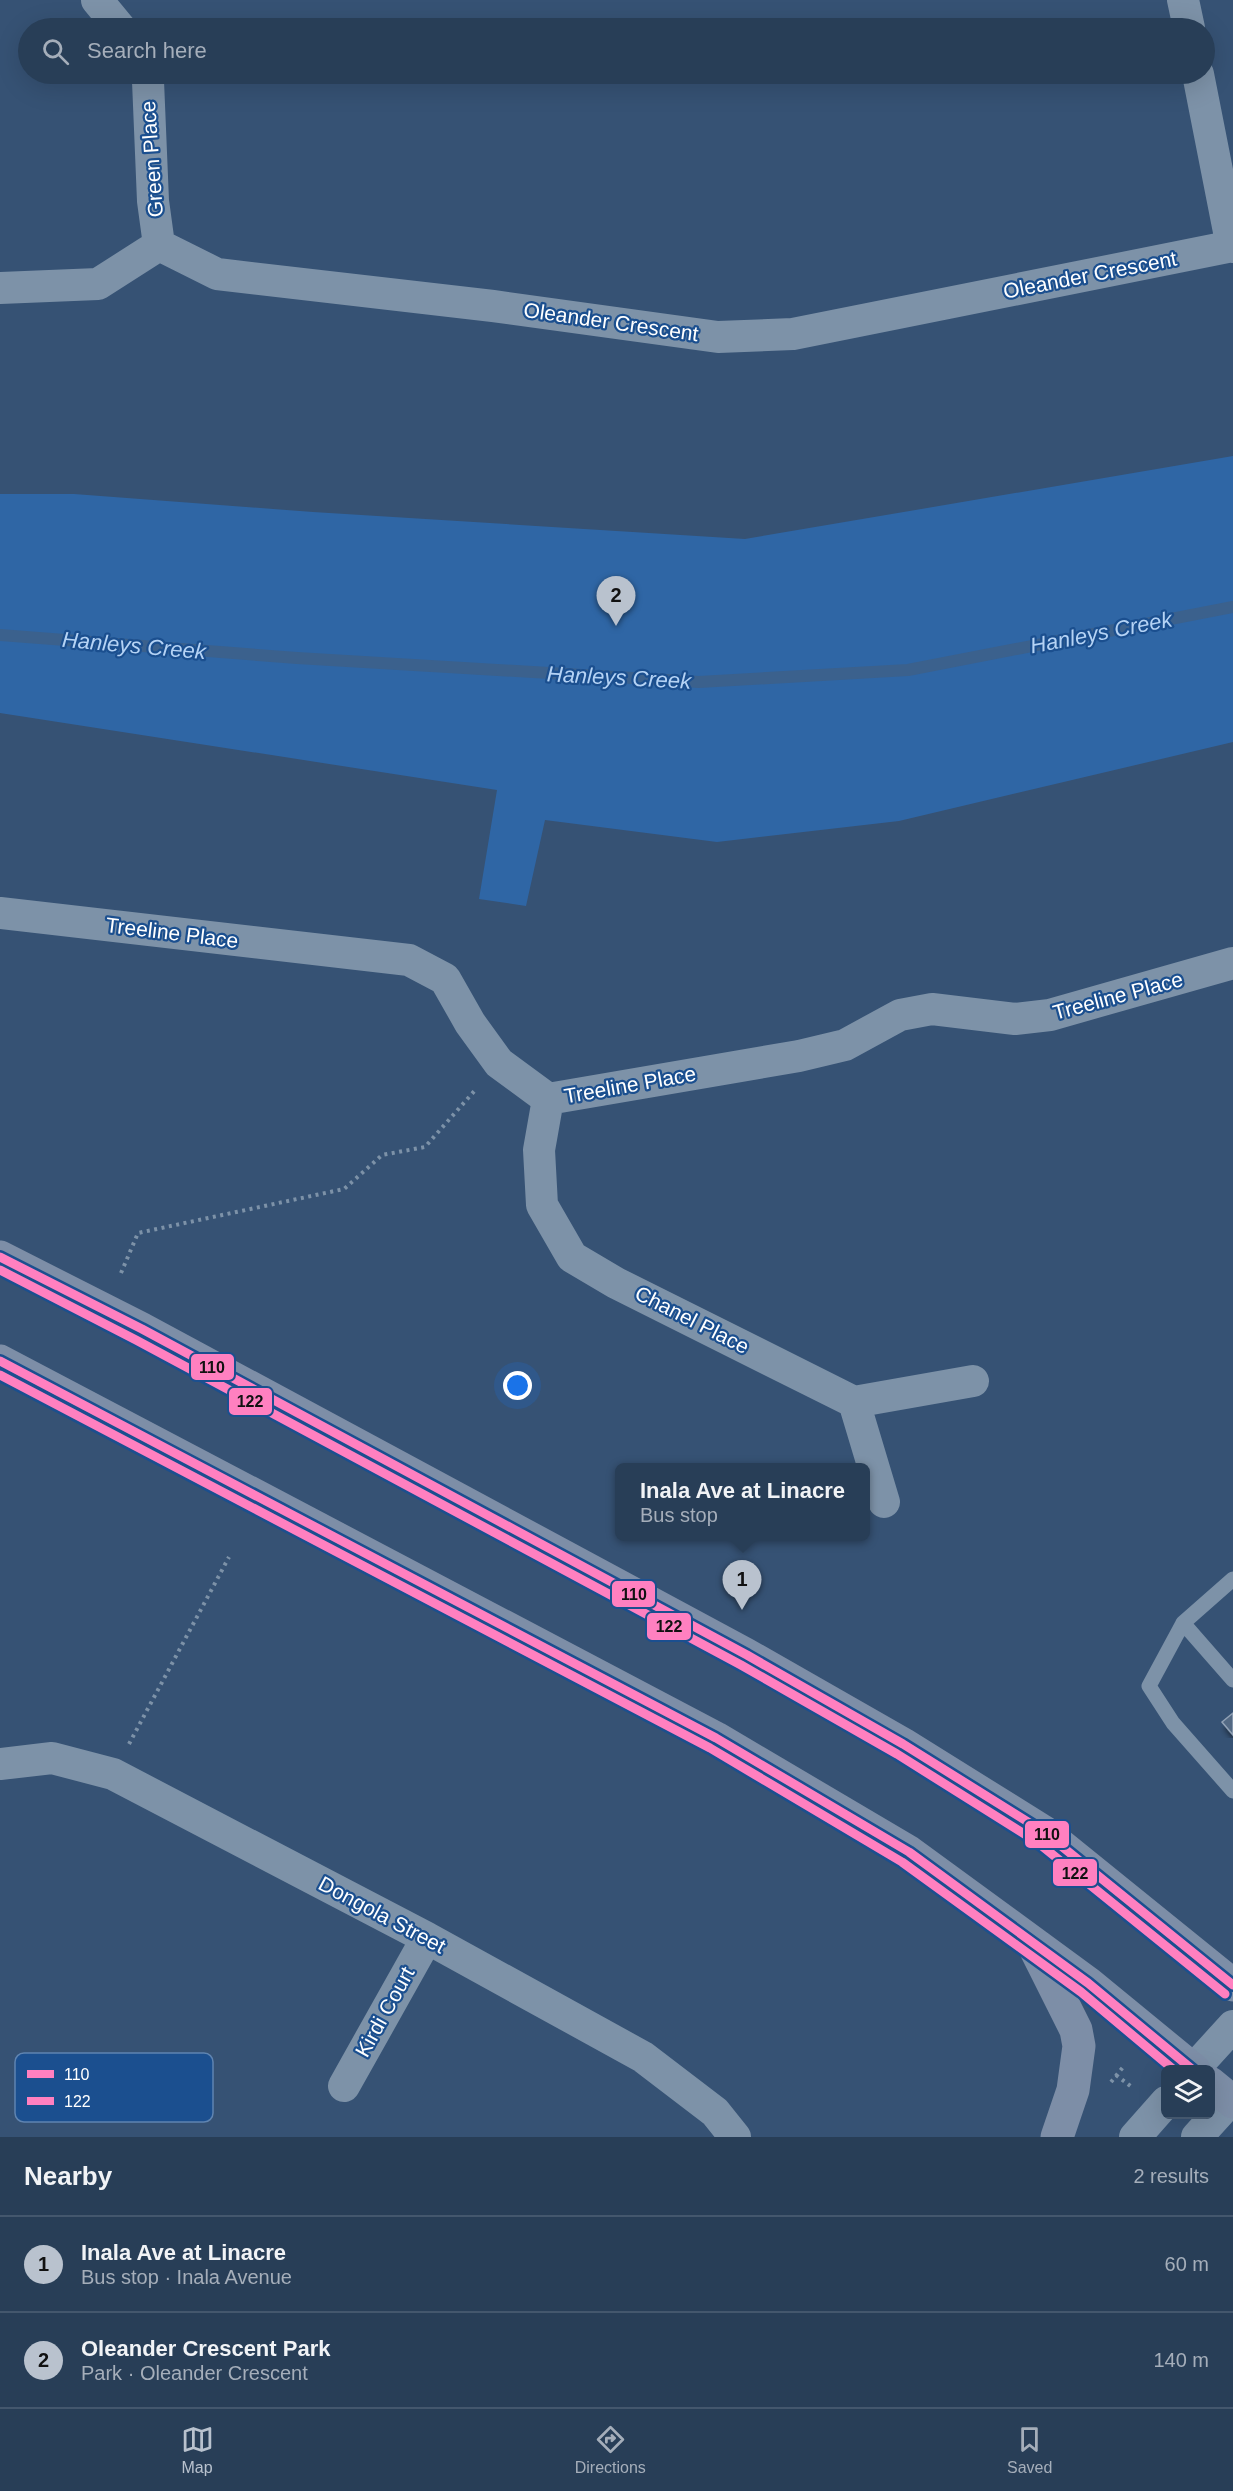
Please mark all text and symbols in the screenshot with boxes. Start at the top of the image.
search box [18,18,1215,84]
icon: search [39,35,72,68]
text: Search here [87,38,207,63]
street label: Green Place [136,100,167,218]
street label: Oleander Crescent [1001,246,1179,303]
street label: Oleander Crescent [522,298,700,345]
pin: 2 [596,576,636,626]
water label: Hanleys Creek [1028,606,1175,659]
water label: Hanleys Creek [61,627,208,664]
water label: Hanleys Creek [546,661,693,694]
street label: Treeline Place [104,913,240,952]
street label: Treeline Place [1050,967,1185,1024]
street label: Treeline Place [562,1062,698,1107]
street label: Chanel Place [631,1281,753,1358]
line badge: 110 [190,1353,235,1381]
text: 110 [199,1359,225,1376]
your location [503,1371,532,1400]
line badge: 122 [228,1387,273,1416]
text: 122 [237,1393,263,1410]
popup [615,1463,870,1541]
text: Inala Ave at Linacre [640,1478,845,1503]
text: Bus stop [640,1504,718,1526]
pin: 1 [722,1560,762,1610]
line badge: 110 [611,1580,656,1608]
text: 110 [621,1586,647,1603]
line badge: 122 [646,1612,692,1641]
text: 122 [656,1618,682,1635]
line badge: 110 [1024,1820,1070,1849]
text: 110 [1034,1826,1060,1843]
line badge: 122 [1052,1858,1098,1887]
text: 122 [1062,1865,1088,1882]
street label: Dongola Street [315,1872,450,1958]
street label: Kirdi Court [350,1963,419,2061]
legend [15,2053,213,2122]
map controls [1161,2065,1215,2119]
button: layers [1161,2065,1215,2119]
text: 110 [64,2066,90,2083]
text: 122 [64,2093,91,2110]
text: Nearby [24,2161,112,2191]
text: 2 results [1133,2165,1209,2187]
text: Inala Ave at Linacre [81,2240,286,2265]
text: 1 [38,2253,49,2275]
text: 60 m [1165,2253,1209,2275]
text: Bus stop · Inala Avenue [81,2266,292,2288]
text: Oleander Crescent Park [81,2336,330,2361]
text: 2 [38,2349,49,2371]
text: 140 m [1153,2349,1209,2371]
text: Park · Oleander Crescent [81,2362,308,2384]
tab: Map [181,2423,214,2477]
tab: Directions [575,2423,646,2477]
tab: Saved [1007,2423,1052,2477]

